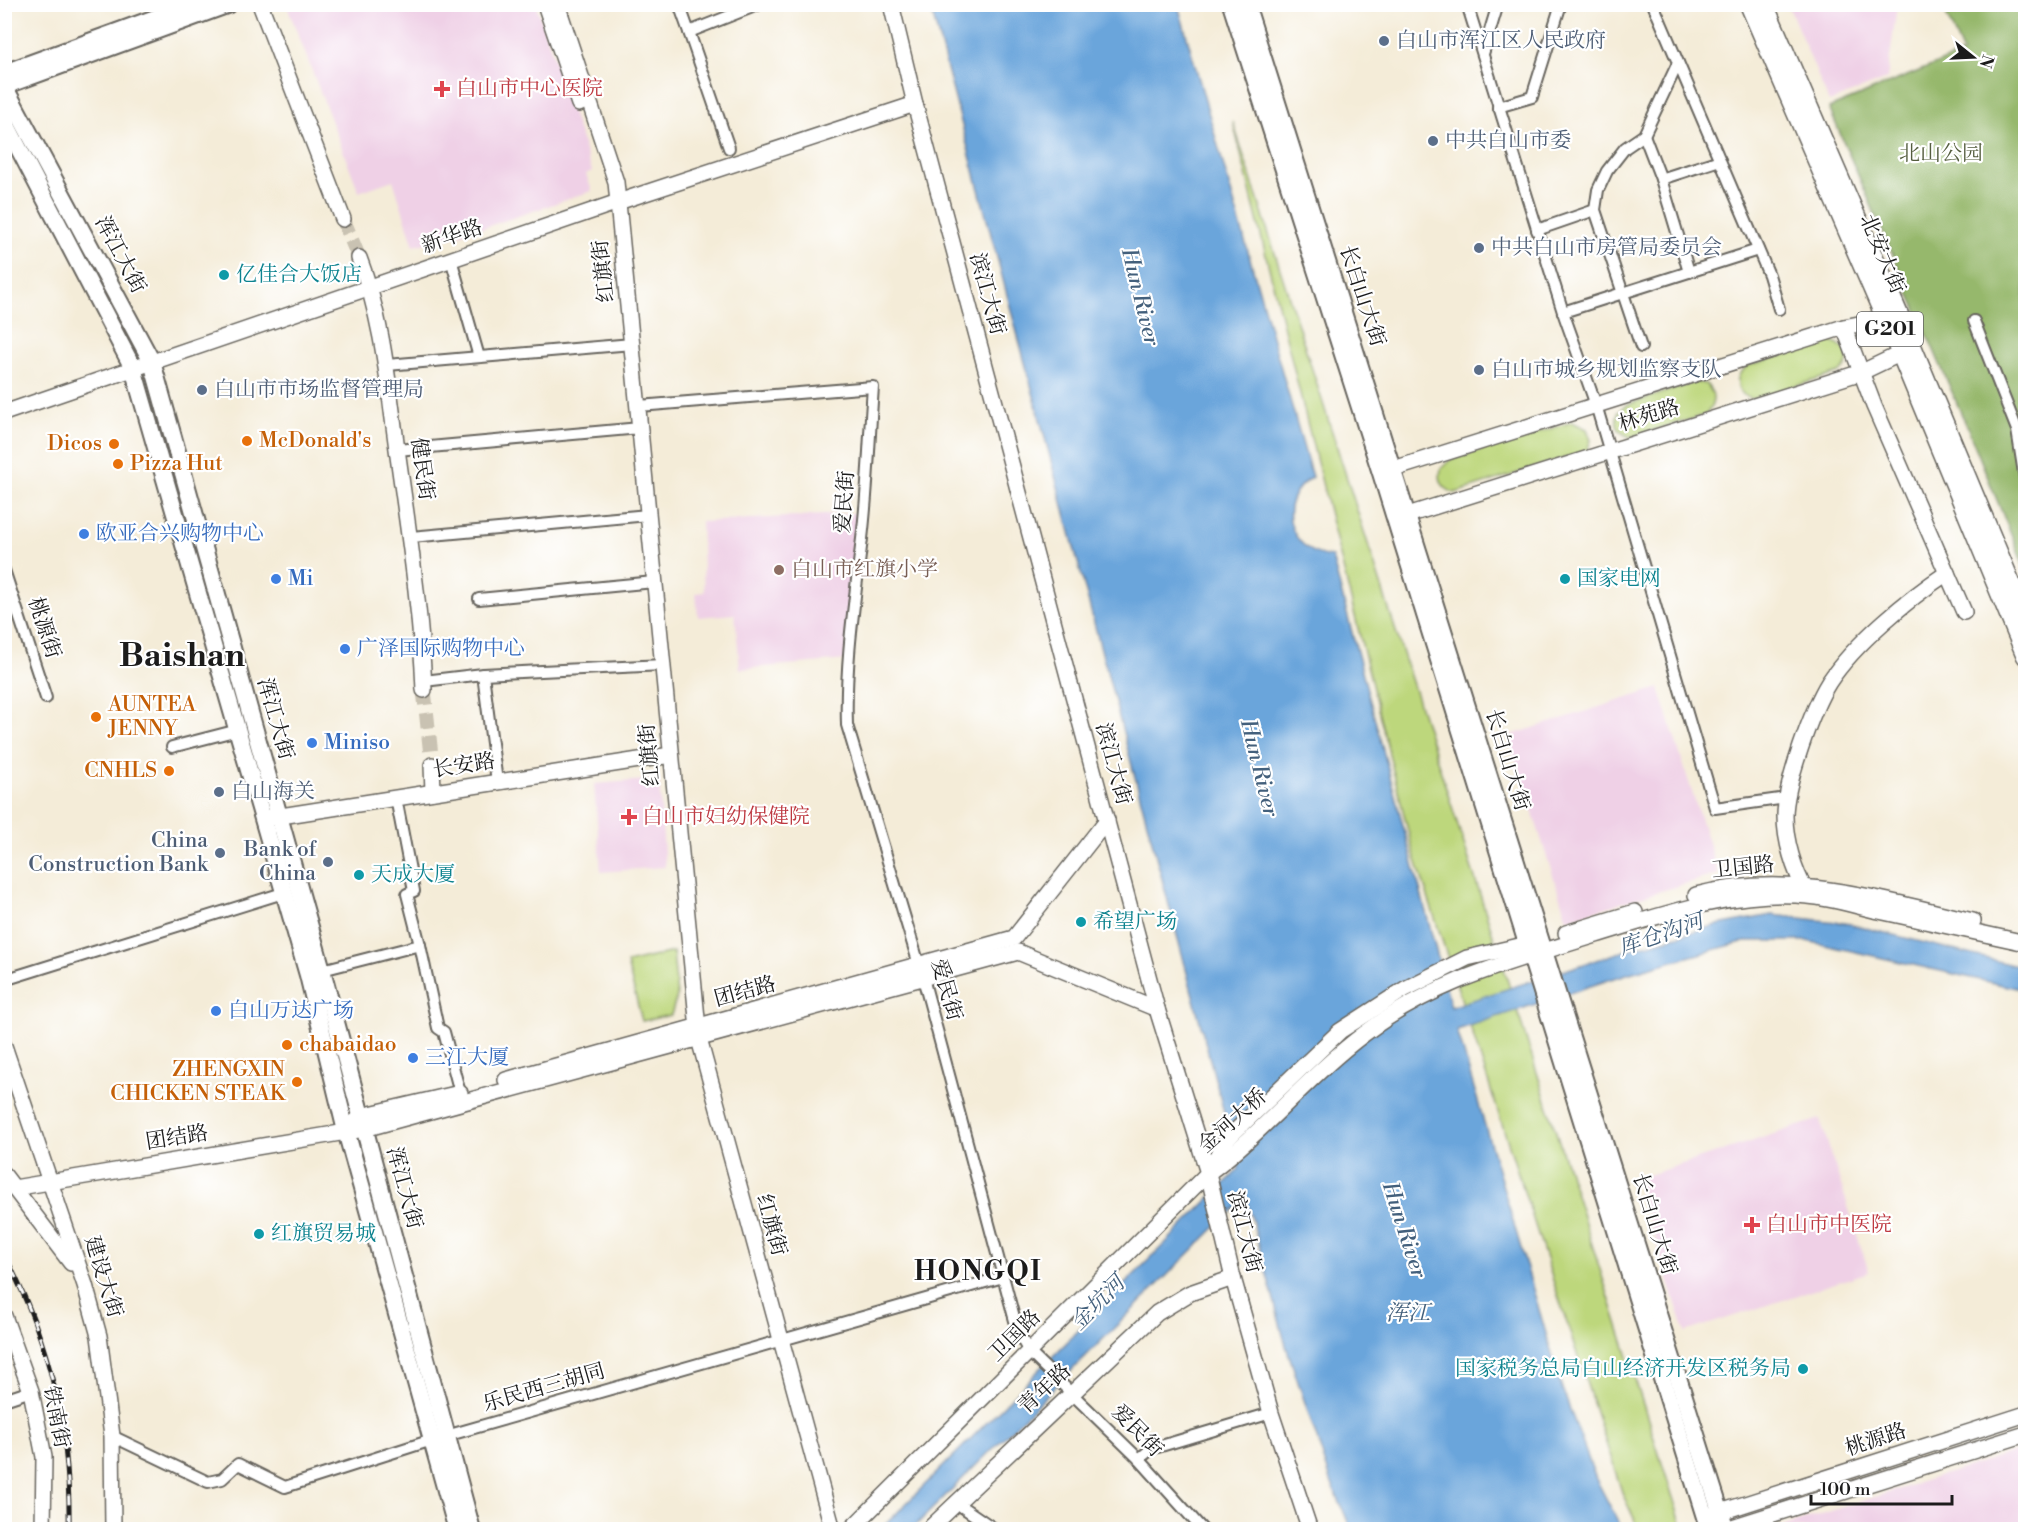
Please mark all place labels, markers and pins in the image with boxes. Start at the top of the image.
place label: 白山市浑江区人民政府 [1396,28,1606,54]
marker: 白山市浑江区人民政府 [1377,34,1391,48]
place label: 白山市中心医院 [456,76,603,102]
marker: 白山市中心医院 [433,80,451,98]
place label: 中共白山市委 [1445,128,1571,154]
marker: 中共白山市委 [1426,134,1440,148]
place label: 中共白山市房管局委员会 [1491,235,1722,261]
marker: 中共白山市房管局委员会 [1472,241,1486,255]
place label: 亿佳合大饭店 [236,262,362,288]
marker: 亿佳合大饭店 [217,268,231,282]
place label: 白山市城乡规划监察支队 [1491,357,1722,383]
marker: 白山市城乡规划监察支队 [1472,363,1486,377]
place label: 白山市市场监督管理局 [214,377,424,403]
marker: 白山市市场监督管理局 [195,383,209,397]
place label: McDonald's [259,428,371,454]
place label: Dicos [47,431,102,457]
marker: McDonald's [240,434,254,448]
marker: Dicos [107,437,121,451]
place label: Pizza Hut [130,451,223,477]
marker: Pizza Hut [111,457,125,471]
place label: 欧亚合兴购物中心 [96,521,264,547]
marker: 欧亚合兴购物中心 [77,527,91,541]
place label: 白山市红旗小学 [791,557,938,583]
marker: 白山市红旗小学 [772,563,786,577]
place label: Mi [288,566,314,592]
place label: 国家电网 [1577,566,1661,592]
marker: Mi [269,572,283,586]
marker: 国家电网 [1558,572,1572,586]
place label: 广泽国际购物中心 [357,636,525,662]
marker: 广泽国际购物中心 [338,642,352,656]
place label: AUNTEA JENNY [107,692,197,742]
marker: AUNTEA JENNY [89,710,103,724]
place label: Miniso [324,730,390,756]
marker: Miniso [305,736,319,750]
place label: CNHLS [84,758,157,784]
marker: CNHLS [162,764,176,778]
place label: 白山海关 [231,779,315,805]
marker: 白山海关 [212,785,226,799]
place label: 白山市妇幼保健院 [642,804,810,830]
marker: 白山市妇幼保健院 [620,808,638,826]
place label: China Construction Bank [28,828,209,878]
place label: Bank of China [243,837,317,887]
marker: China Construction Bank [213,846,227,860]
marker: Bank of China [321,855,335,869]
place label: 天成大厦 [371,862,455,888]
marker: 天成大厦 [352,868,366,882]
place label: 希望广场 [1093,909,1177,935]
marker: 希望广场 [1074,915,1088,929]
place label: 白山万达广场 [228,998,354,1024]
marker: 白山万达广场 [209,1004,223,1018]
place label: chabaidao [299,1032,396,1058]
marker: chabaidao [280,1038,294,1052]
place label: 三江大厦 [425,1045,509,1071]
marker: 三江大厦 [406,1051,420,1065]
place label: ZHENGXIN CHICKEN STEAK [110,1057,287,1107]
marker: ZHENGXIN CHICKEN STEAK [290,1075,304,1089]
place label: 白山市中医院 [1766,1212,1892,1238]
marker: 白山市中医院 [1743,1216,1761,1234]
place label: 红旗贸易城 [271,1221,376,1247]
marker: 红旗贸易城 [252,1227,266,1241]
place label: 国家税务总局白山经济开发区税务局 [1455,1356,1791,1382]
marker: 国家税务总局白山经济开发区税务局 [1796,1362,1810,1376]

